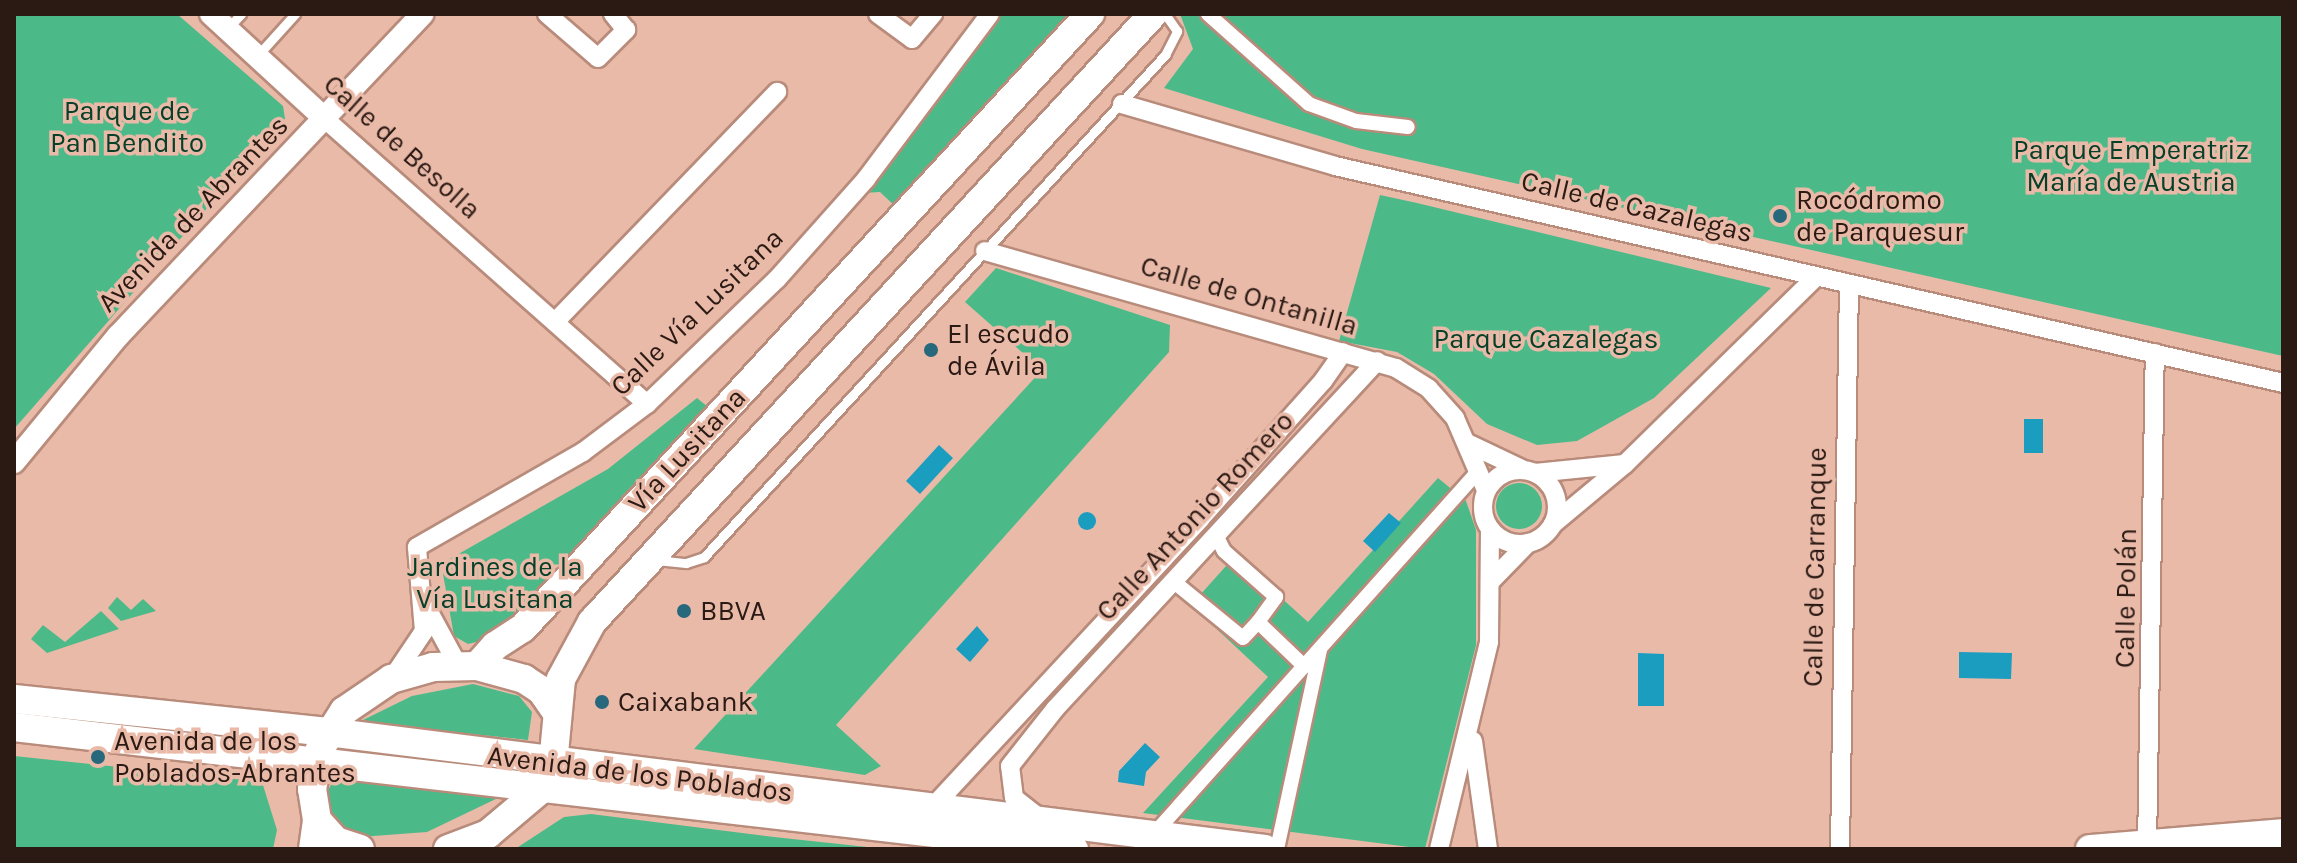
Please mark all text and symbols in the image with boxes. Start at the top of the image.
street label: Calle de Besolla [317,68,487,226]
park label: Parque de Pan Bendito [50,94,204,160]
street label: Avenida de Abrantes [91,109,295,319]
park label: Parque Emperatriz María de Austria [2013,133,2249,199]
street label: Calle de Cazalegas [1518,164,1756,250]
place label: Rocódromo de Parquesur [1796,183,1964,249]
marker: Rocódromo de Parquesur [1771,207,1789,225]
street label: Calle Vía Lusitana [604,221,790,403]
street label: Calle de Ontanilla [1137,249,1361,343]
place label: El escudo de Ávila [947,317,1070,383]
park label: Parque Cazalegas [1434,322,1658,356]
marker: El escudo de Ávila [922,341,940,359]
street label: Vía Lusitana [621,381,753,519]
street label: Calle Antonio Romero [1089,404,1301,628]
street label: Calle de Carranque [1796,447,1834,687]
street label: Calle Polán [2108,528,2144,668]
park label: Jardines de la Vía Lusitana [407,550,583,616]
place label: BBVA [700,594,766,628]
marker: BBVA [675,602,693,620]
place label: Caixabank [618,685,753,719]
marker: Caixabank [593,693,611,711]
place label: Avenida de los Poblados-Abrantes [114,724,356,790]
street label: Avenida de los Poblados [486,739,794,809]
marker: Avenida de los Poblados-Abrantes [89,748,107,766]

